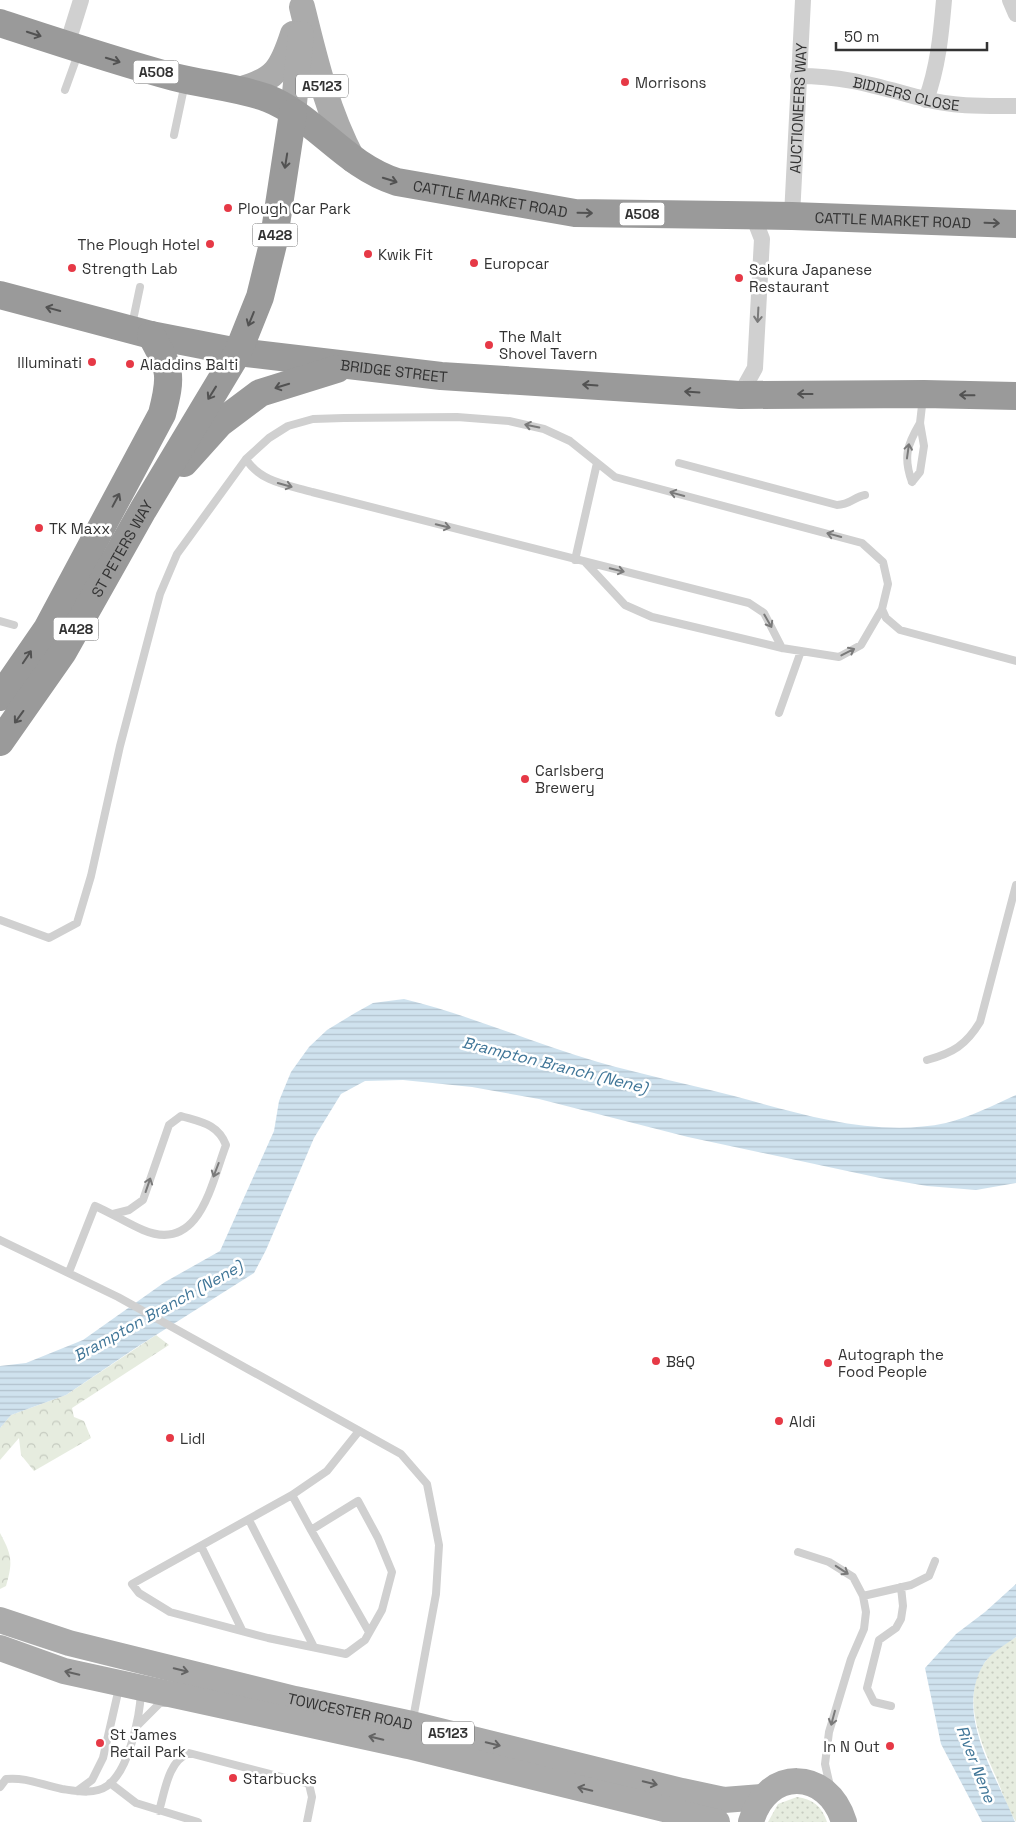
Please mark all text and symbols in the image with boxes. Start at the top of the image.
scale bar [836,20,987,52]
text: 50 m [844,27,879,46]
one-way arrow [25,30,41,39]
street label: AUCTIONEERS WAY [785,42,810,174]
one-way arrow [105,56,121,66]
road number: A508 [134,61,178,84]
street label: BIDDERS CLOSE [851,72,961,114]
place label: Morrisons [635,73,707,92]
road number: A5123 [296,74,348,98]
marker: Morrisons [619,76,631,88]
one-way arrow [281,153,291,169]
one-way arrow [382,175,398,185]
street label: CATTLE MARKET ROAD [412,175,569,221]
place label: Plough Car Park [238,199,351,218]
marker: Plough Car Park [222,202,234,214]
road number: A508 [620,202,664,225]
street label: CATTLE MARKET ROAD [814,207,972,232]
one-way arrow [576,208,593,218]
one-way arrow [984,218,1000,228]
road number: A428 [252,224,298,246]
place label: The Plough Hotel [77,235,200,254]
marker: The Plough Hotel [204,238,216,250]
place label: Kwik Fit [378,245,433,264]
marker: Kwik Fit [362,248,374,260]
place label: Europcar [484,254,550,273]
marker: Europcar [468,257,480,269]
place label: Strength Lab [82,259,178,278]
place label: Sakura Japanese Restaurant [749,260,872,296]
marker: Strength Lab [66,262,78,274]
marker: Sakura Japanese Restaurant [733,272,745,284]
one-way arrow [45,304,61,313]
one-way arrow [753,307,762,323]
one-way arrow [246,311,255,326]
place label: The Malt Shovel Tavern [499,327,597,363]
marker: The Malt Shovel Tavern [483,339,495,351]
place label: Illuminati [17,353,82,372]
place label: Aladdins Balti [140,355,238,374]
street label: BRIDGE STREET [339,355,449,386]
marker: Illuminati [86,356,98,368]
marker: Aladdins Balti [124,358,136,370]
one-way arrow [582,381,598,390]
one-way arrow [275,382,290,391]
one-way arrow [207,386,217,400]
one-way arrow [684,387,700,396]
one-way arrow [797,389,814,399]
one-way arrow [960,390,976,400]
one-way arrow [525,421,541,430]
one-way arrow [903,444,913,460]
one-way arrow [277,480,293,490]
one-way arrow [669,489,685,498]
one-way arrow [112,493,121,508]
street label: ST PETERS WAY [87,496,156,600]
place label: TK Maxx [49,519,110,538]
marker: TK Maxx [33,522,45,534]
one-way arrow [434,522,450,531]
one-way arrow [827,530,843,540]
one-way arrow [608,566,624,576]
one-way arrow [763,613,773,628]
road number: A428 [54,618,98,640]
one-way arrow [840,647,855,656]
one-way arrow [22,650,33,664]
one-way arrow [14,710,25,723]
place label: Carlsberg Brewery [535,761,604,797]
marker: Carlsberg Brewery [519,773,531,785]
water label: Brampton Branch (Nene) [460,1032,652,1099]
one-way arrow [211,1162,220,1177]
one-way arrow [144,1178,153,1194]
water label: Brampton Branch (Nene) [70,1255,248,1366]
place label: Autograph the Food People [838,1345,944,1381]
place label: B&Q [666,1352,695,1371]
marker: B&Q [650,1355,662,1367]
marker: Autograph the Food People [822,1357,834,1369]
place label: Aldi [789,1412,815,1431]
marker: Aldi [773,1415,785,1427]
place label: Lidl [180,1429,205,1448]
marker: Lidl [164,1432,176,1444]
one-way arrow [835,1565,849,1575]
one-way arrow [173,1665,189,1675]
one-way arrow [65,1668,81,1677]
street label: TOWCESTER ROAD [286,1688,415,1733]
one-way arrow [827,1710,837,1726]
road number: A5123 [422,1722,474,1745]
water label: River Nene [952,1722,1001,1806]
place label: St James Retail Park [110,1725,186,1761]
one-way arrow [369,1733,385,1743]
marker: St James Retail Park [94,1737,106,1749]
place label: In N Out [823,1737,880,1756]
one-way arrow [484,1740,500,1749]
marker: In N Out [884,1740,896,1752]
place label: Starbucks [243,1769,317,1788]
marker: Starbucks [227,1772,239,1784]
one-way arrow [642,1779,658,1788]
one-way arrow [578,1784,594,1793]

